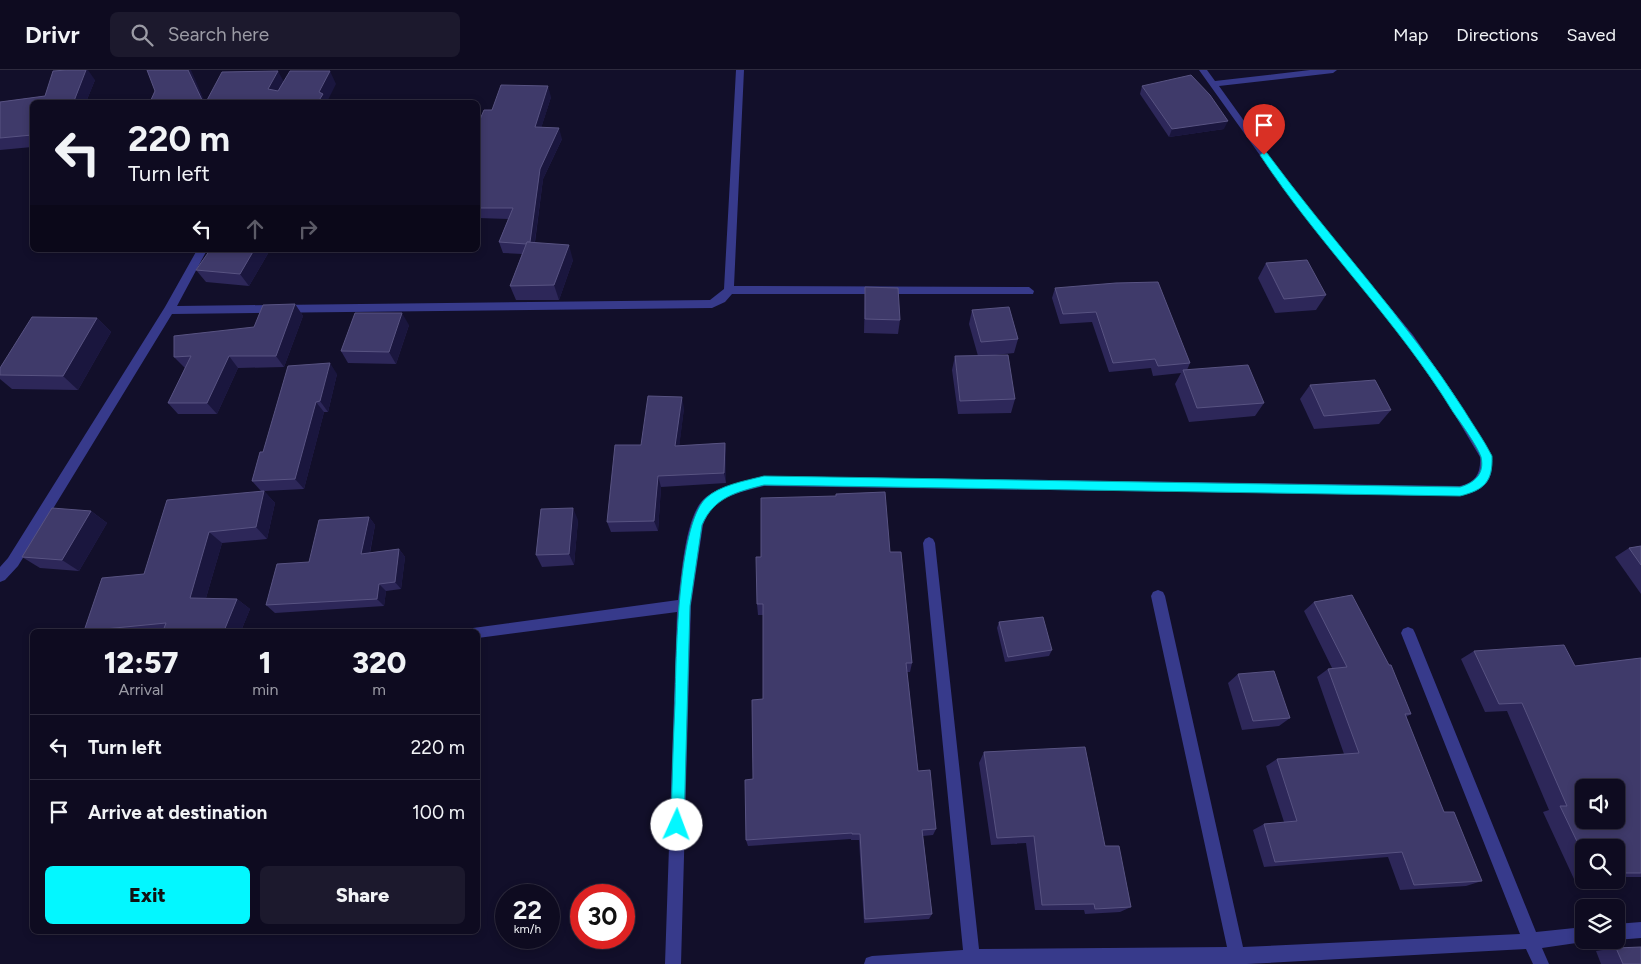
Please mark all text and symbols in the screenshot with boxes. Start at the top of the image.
search box [110,12,460,57]
text: Drivr [25,20,80,49]
icon: search [128,21,156,49]
text: Search here [168,23,269,46]
text: Map [1393,24,1428,46]
text: Directions [1456,24,1538,46]
text: Saved [1566,24,1616,46]
pin [1243,104,1285,155]
icon: arrive [1250,111,1278,139]
text: 220 m [128,118,230,160]
icon: left [45,120,110,185]
text: Turn left [128,160,210,187]
icon: left [188,215,216,243]
icon: ahead [241,215,269,243]
icon: right [294,215,322,243]
text: 12:57 [104,644,178,681]
text: 1 [259,644,272,681]
text: 320 [352,644,406,681]
text: Arrival [118,680,164,699]
text: min [252,680,278,699]
text: m [372,680,386,699]
icon: left [45,733,73,761]
text: Turn left [88,736,162,759]
text: 220 m [411,736,465,759]
map controls [1575,779,1625,949]
button: sound [1575,779,1625,829]
icon: arrive [45,798,73,826]
position arrow [650,798,702,850]
text: Arrive at destination [88,801,267,824]
text: 100 m [412,801,465,824]
button: search [1575,839,1625,889]
button: Exit [45,866,250,924]
button: Share [260,866,465,924]
speed limit sign: 30 [570,884,635,949]
text: 22 [513,895,542,925]
button: layers [1575,899,1625,949]
text: km/h [514,922,541,936]

